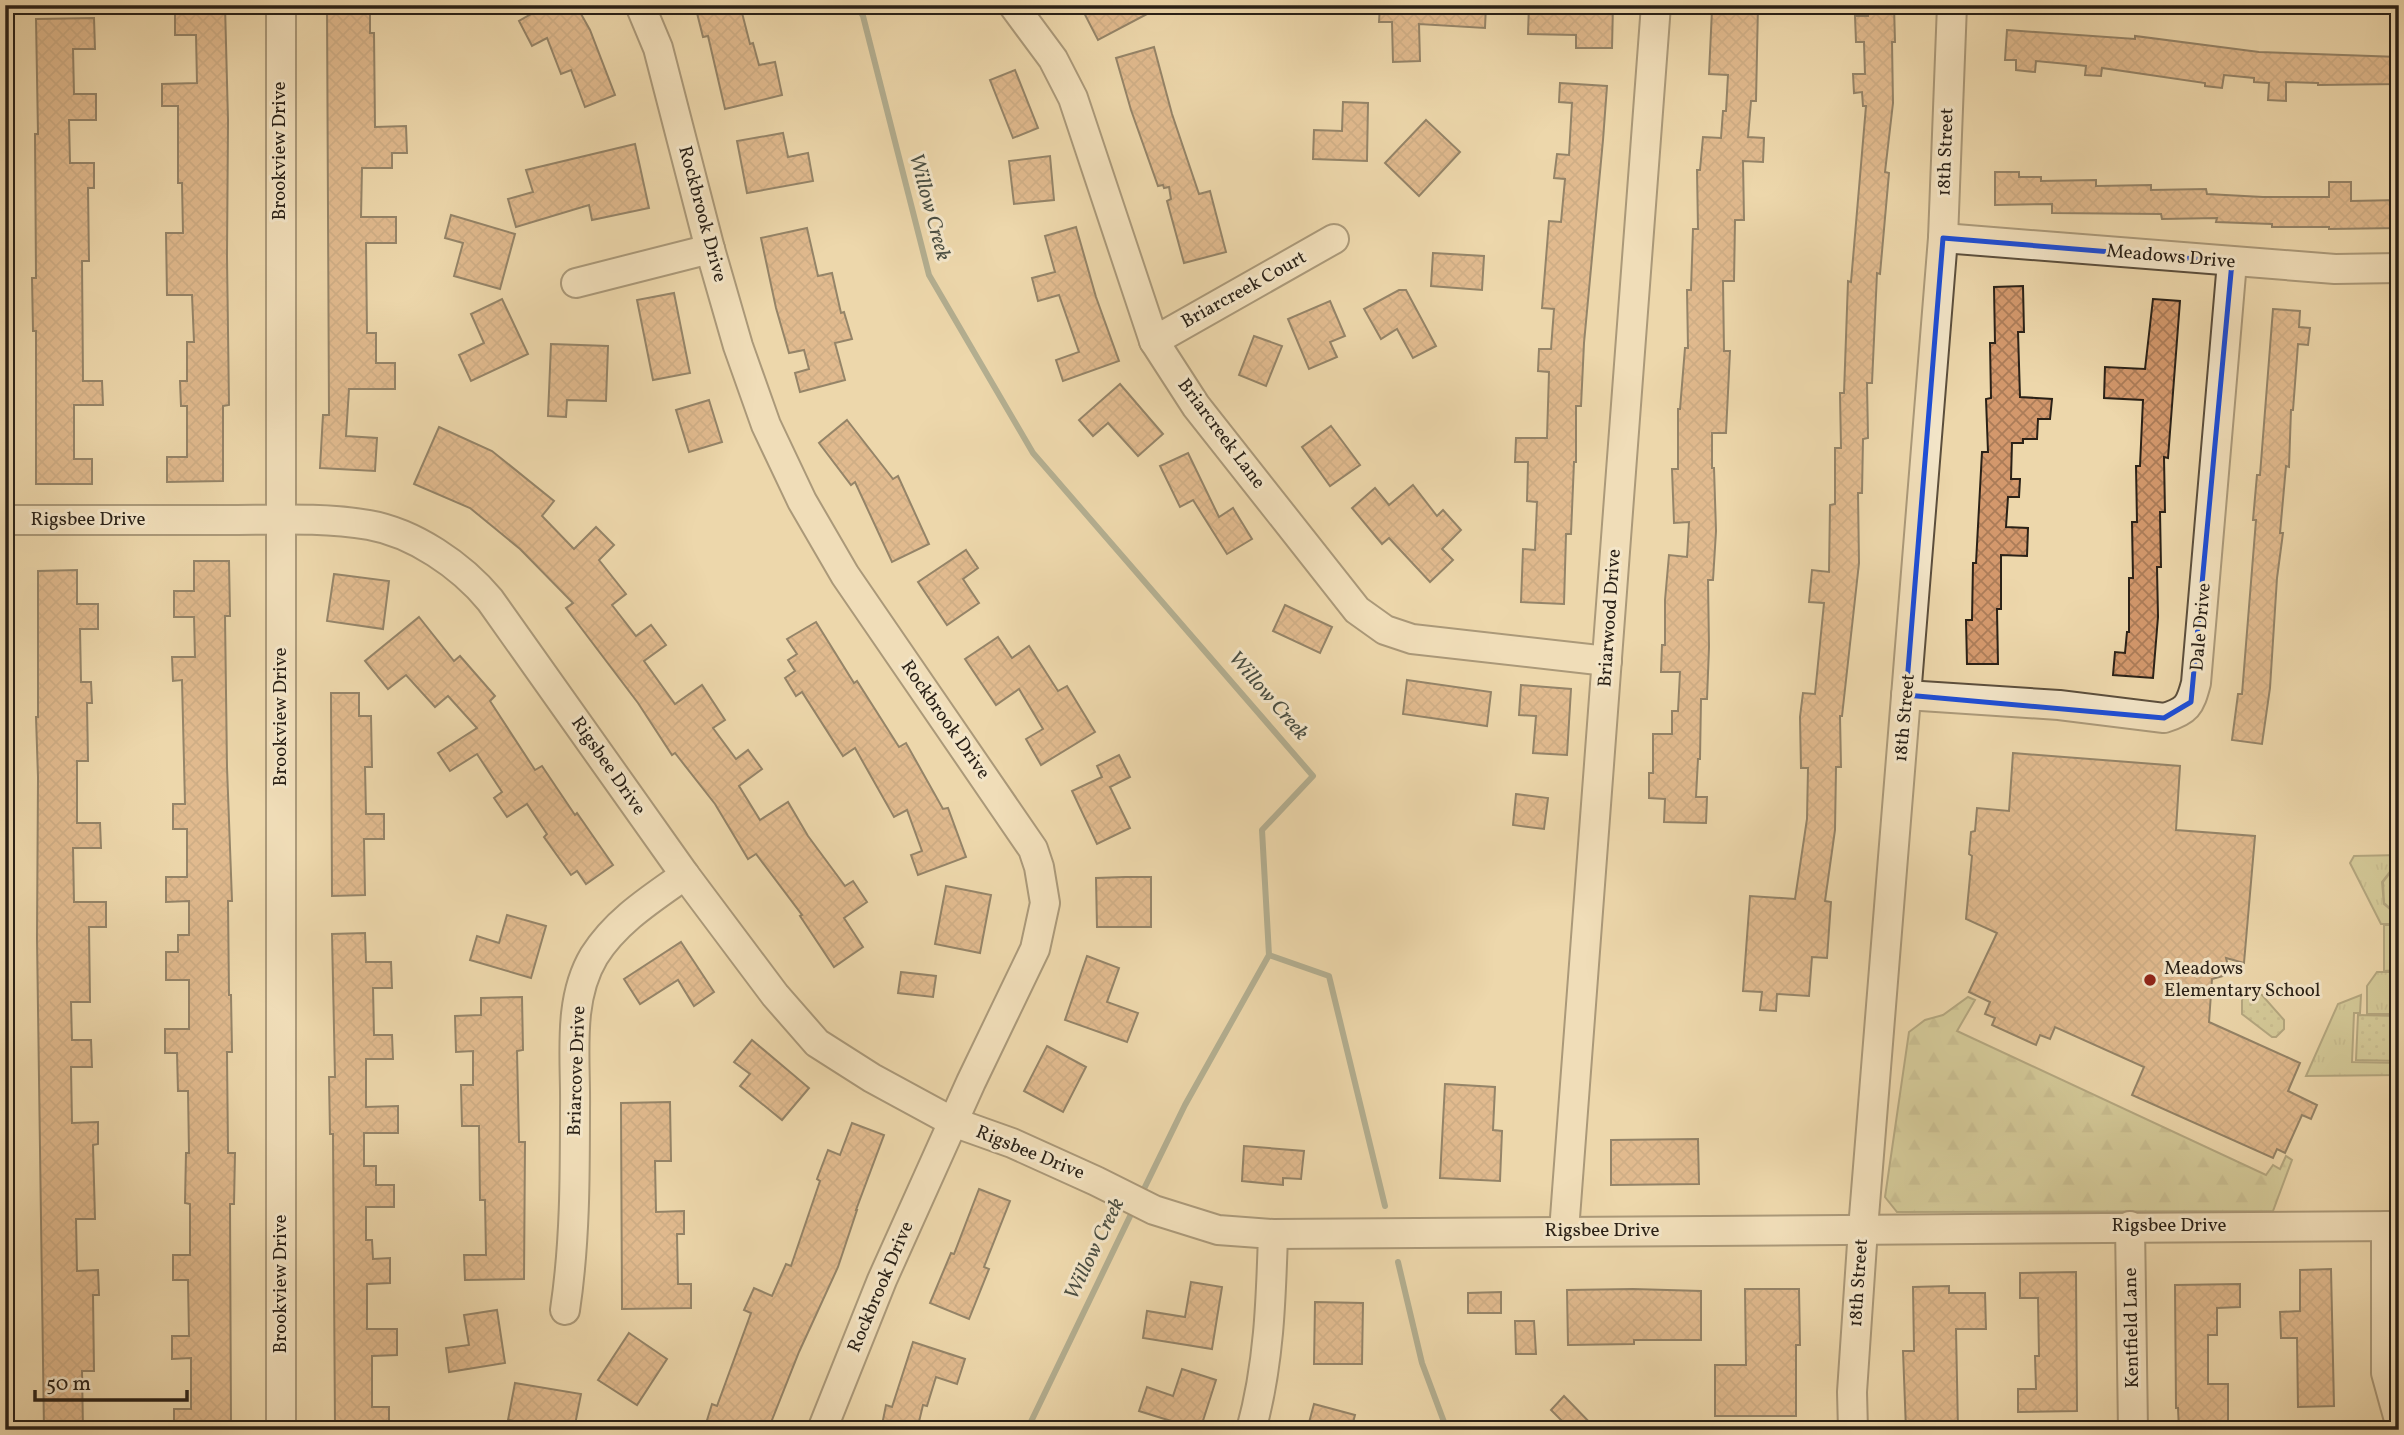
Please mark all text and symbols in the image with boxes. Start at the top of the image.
street label: Brookview Drive [267,81,293,221]
street label: 18th Street [1931,107,1961,197]
street label: Rockbrook Drive [671,143,733,285]
water label: Willow Creek [901,150,957,264]
street label: Meadows Drive [2105,238,2237,276]
street label: Briarcreek Court [1177,245,1312,335]
street label: Briarcreek Lane [1171,373,1271,495]
street label: Rigsbee Drive [30,507,146,533]
street label: Briarwood Drive [1592,548,1628,688]
street label: Dale Drive [2184,582,2218,672]
water label: Willow Creek [1221,645,1315,747]
street label: Brookview Drive [268,647,294,787]
street label: Rockbrook Drive [894,655,996,785]
street label: 18th Street [1888,672,1922,763]
street label: Rigsbee Drive [564,711,652,821]
place label: Meadows Elementary School [2164,956,2321,1004]
marker: Meadows Elementary School [2142,972,2158,988]
street label: Briarcove Drive [562,1005,592,1137]
street label: Rigsbee Drive [972,1119,1088,1187]
water label: Willow Creek [1058,1193,1132,1305]
street label: Rigsbee Drive [2111,1213,2227,1239]
street label: Brookview Drive [268,1214,294,1354]
street label: Rockbrook Drive [842,1217,920,1357]
street label: Rigsbee Drive [1544,1218,1660,1244]
street label: 18th Street [1843,1238,1875,1328]
street label: Kentfield Lane [2118,1267,2146,1389]
scale bar [35,1358,187,1402]
text: 50 m [46,1370,91,1399]

